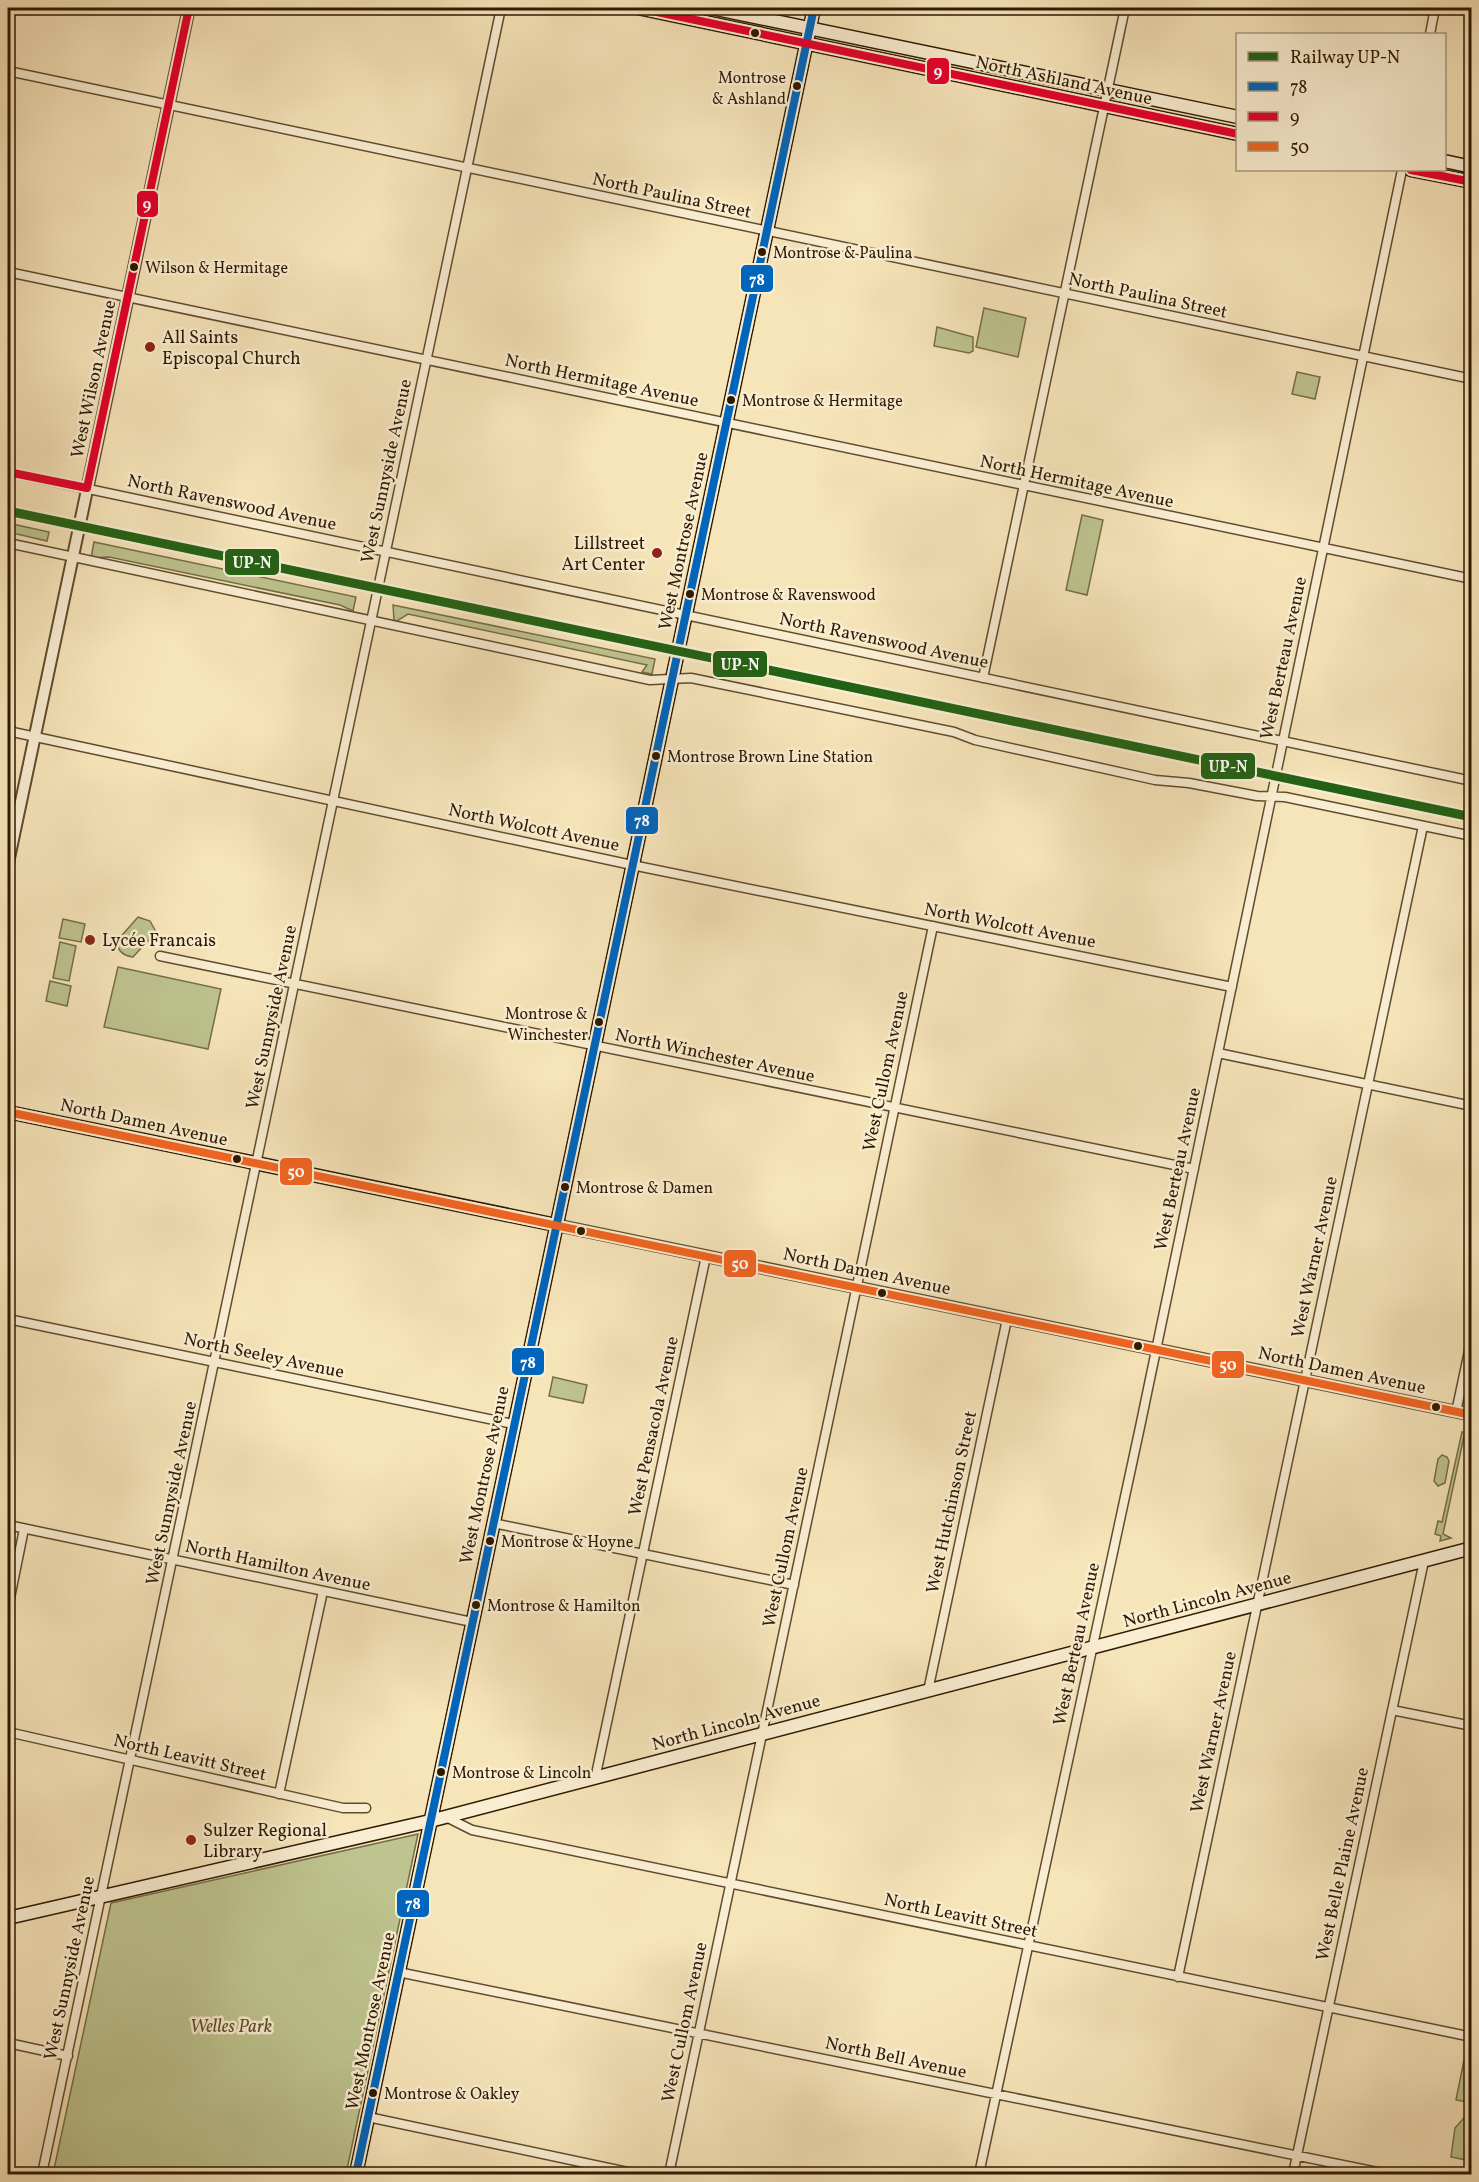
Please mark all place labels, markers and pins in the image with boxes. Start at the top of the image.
unlabelled marker [749,27,761,39]
place label: Montrose & Ashland [712,68,786,111]
marker: Montrose & Ashland [791,80,803,92]
place label: Montrose & Paulina [773,243,913,265]
marker: Montrose & Paulina [756,246,768,258]
place label: Wilson & Hermitage [145,258,288,280]
marker: Wilson & Hermitage [128,261,140,273]
place label: All Saints Episcopal Church [162,326,301,372]
marker: All Saints Episcopal Church [143,340,157,354]
place label: Montrose & Hermitage [742,391,903,413]
marker: Montrose & Hermitage [725,394,737,406]
place label: Lillstreet Art Center [562,532,645,578]
marker: Lillstreet Art Center [650,546,664,560]
place label: Montrose & Ravenswood [701,585,876,607]
marker: Montrose & Ravenswood [684,588,696,600]
place label: Montrose Brown Line Station [667,747,873,769]
marker: Montrose Brown Line Station [650,750,662,762]
place label: Lycée Francais [102,929,216,954]
marker: Lycée Francais [83,933,97,947]
place label: Montrose & Winchester [505,1004,588,1047]
marker: Montrose & Winchester [593,1016,605,1028]
unlabelled marker [231,1153,243,1165]
place label: Montrose & Damen [576,1178,713,1200]
marker: Montrose & Damen [559,1181,571,1193]
unlabelled marker [575,1225,587,1237]
unlabelled marker [876,1287,888,1299]
unlabelled marker [1132,1340,1144,1352]
unlabelled marker [1430,1401,1442,1413]
place label: Montrose & Hoyne [501,1532,633,1554]
marker: Montrose & Hoyne [484,1535,496,1547]
place label: Montrose & Hamilton [487,1596,640,1618]
marker: Montrose & Hamilton [470,1599,482,1611]
place label: Montrose & Lincoln [452,1763,591,1785]
marker: Montrose & Lincoln [435,1766,447,1778]
place label: Sulzer Regional Library [203,1819,327,1865]
marker: Sulzer Regional Library [184,1833,198,1847]
place label: Montrose & Oakley [384,2084,520,2106]
marker: Montrose & Oakley [367,2087,379,2099]

